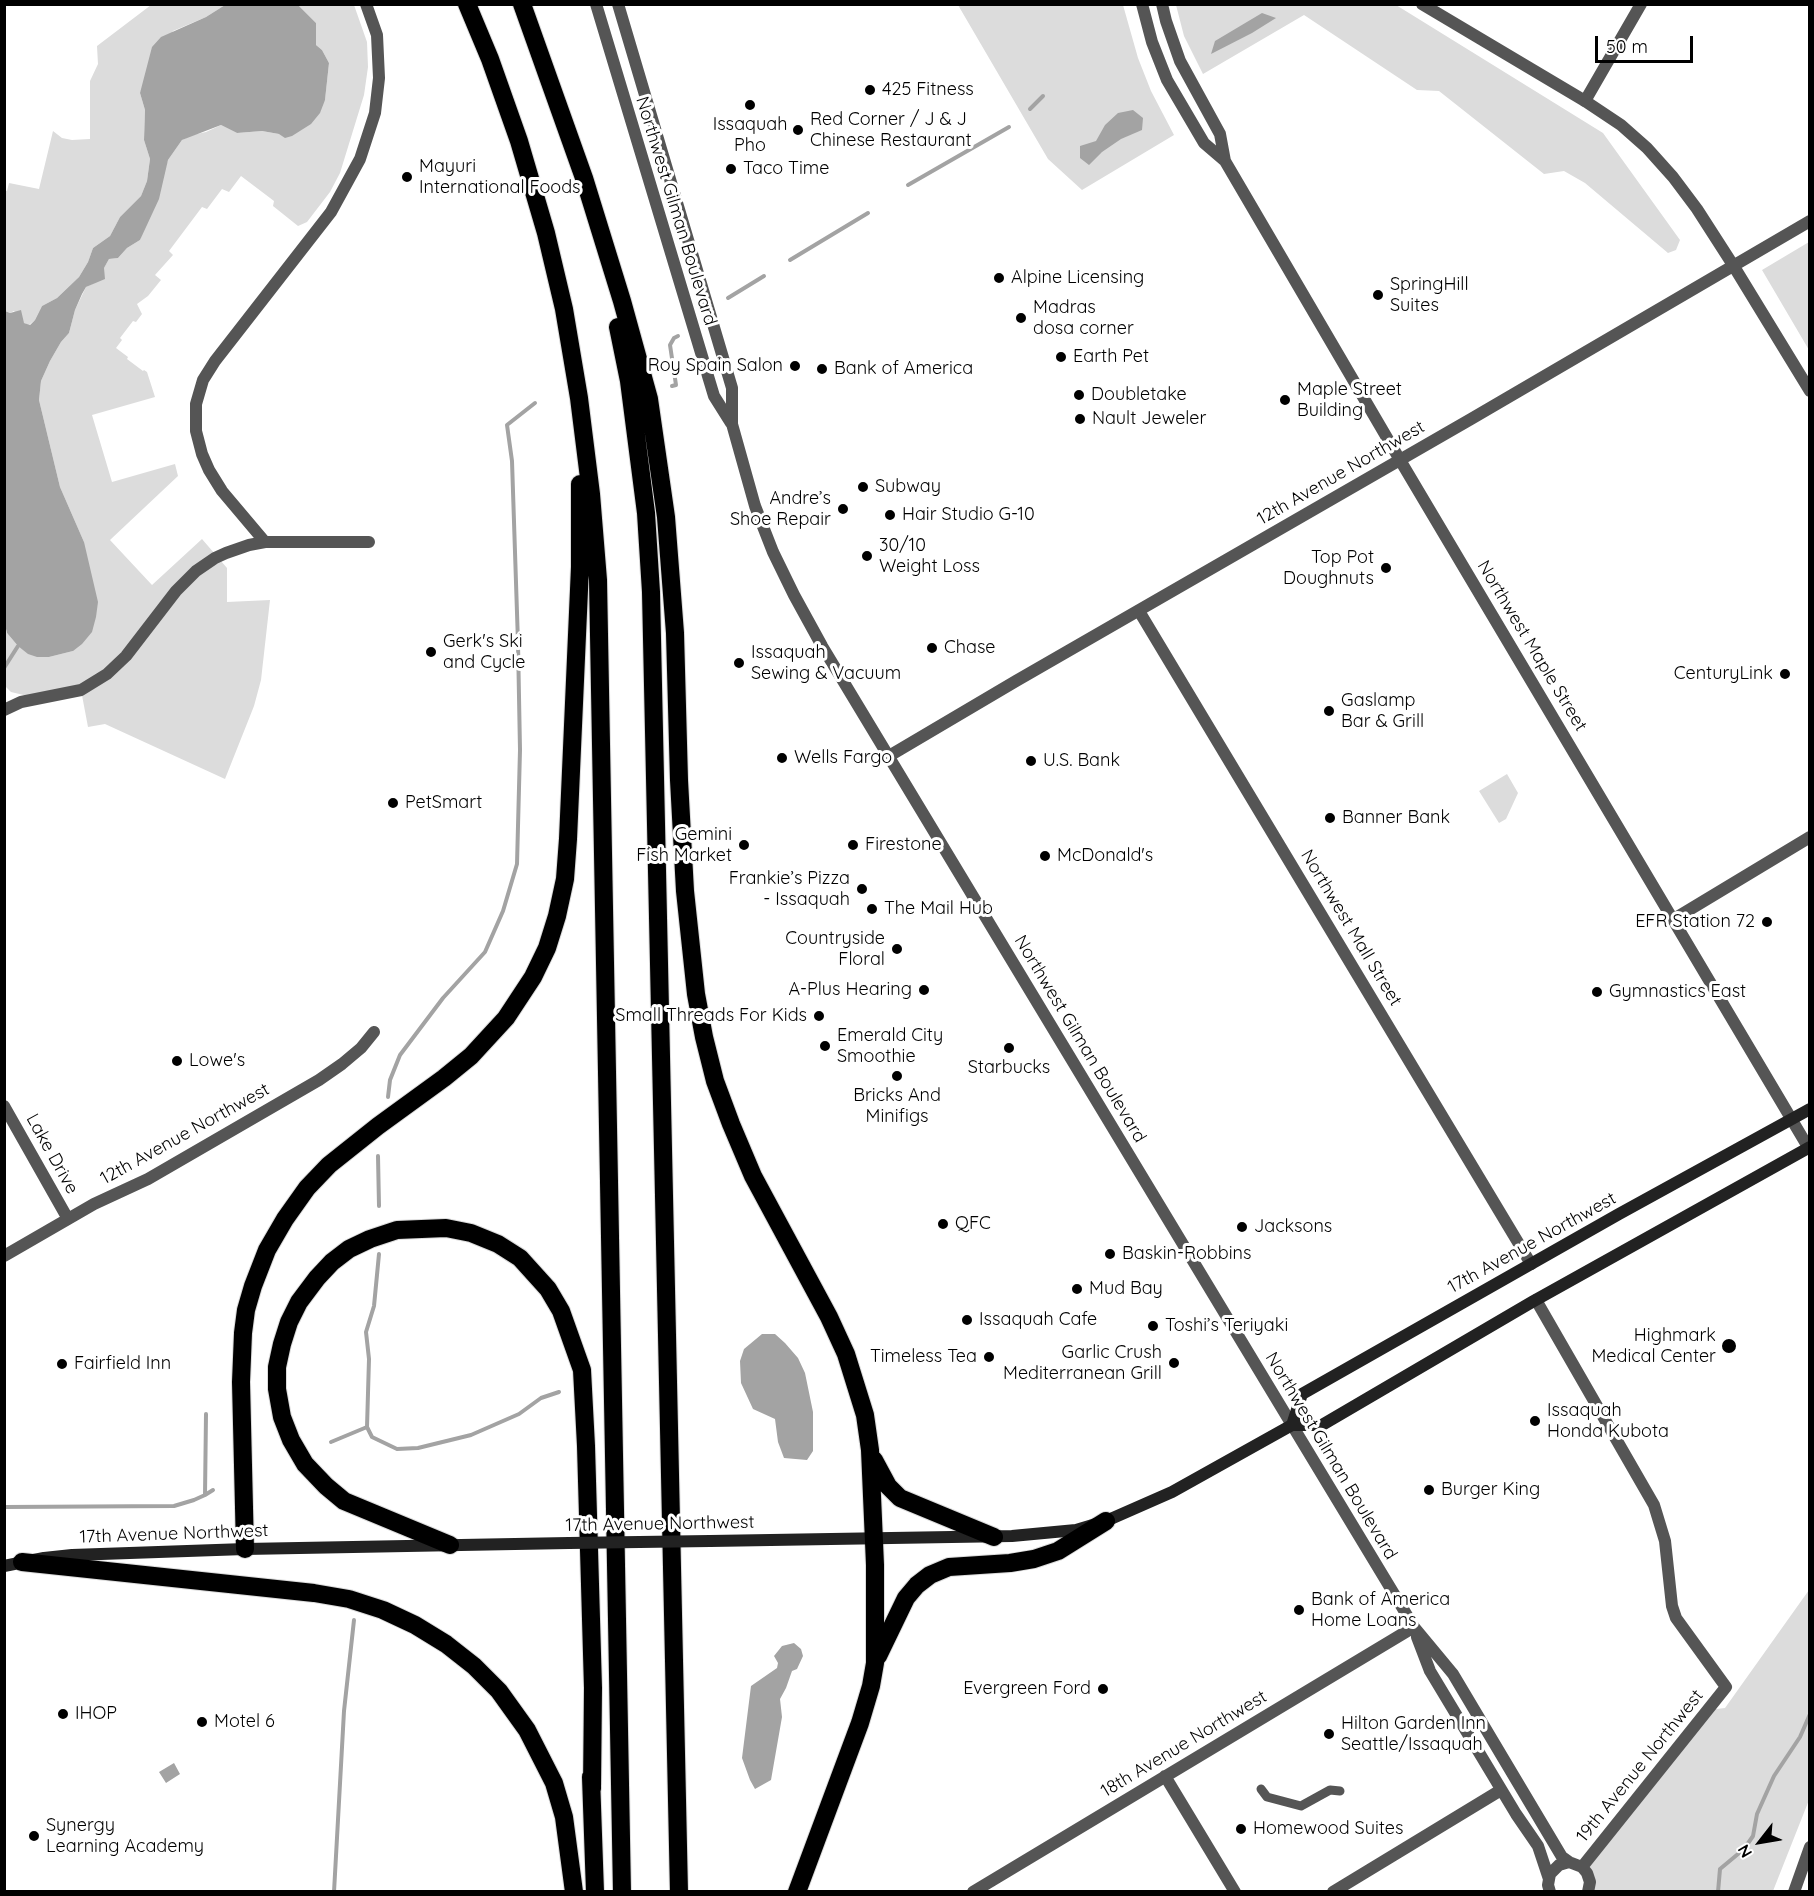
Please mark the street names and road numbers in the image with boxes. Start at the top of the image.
street label: Northwest Gilman Boulevard [631,94,721,328]
street label: 12th Avenue Northwest [1253,416,1429,530]
street label: Northwest Maple Street [1472,557,1592,735]
street label: Northwest Mall Street [1296,846,1406,1010]
street label: Northwest Gilman Boulevard [1009,931,1151,1147]
street label: 12th Avenue Northwest [97,1079,273,1189]
street label: Lake Drive [21,1110,83,1198]
street label: 17th Avenue Northwest [1444,1188,1620,1298]
street label: Northwest Gilman Boulevard [1260,1348,1402,1564]
street label: 17th Avenue Northwest [565,1512,755,1536]
street label: 17th Avenue Northwest [79,1520,269,1548]
street label: 19th Avenue Northwest [1572,1685,1708,1847]
street label: 18th Avenue Northwest [1097,1686,1271,1802]

